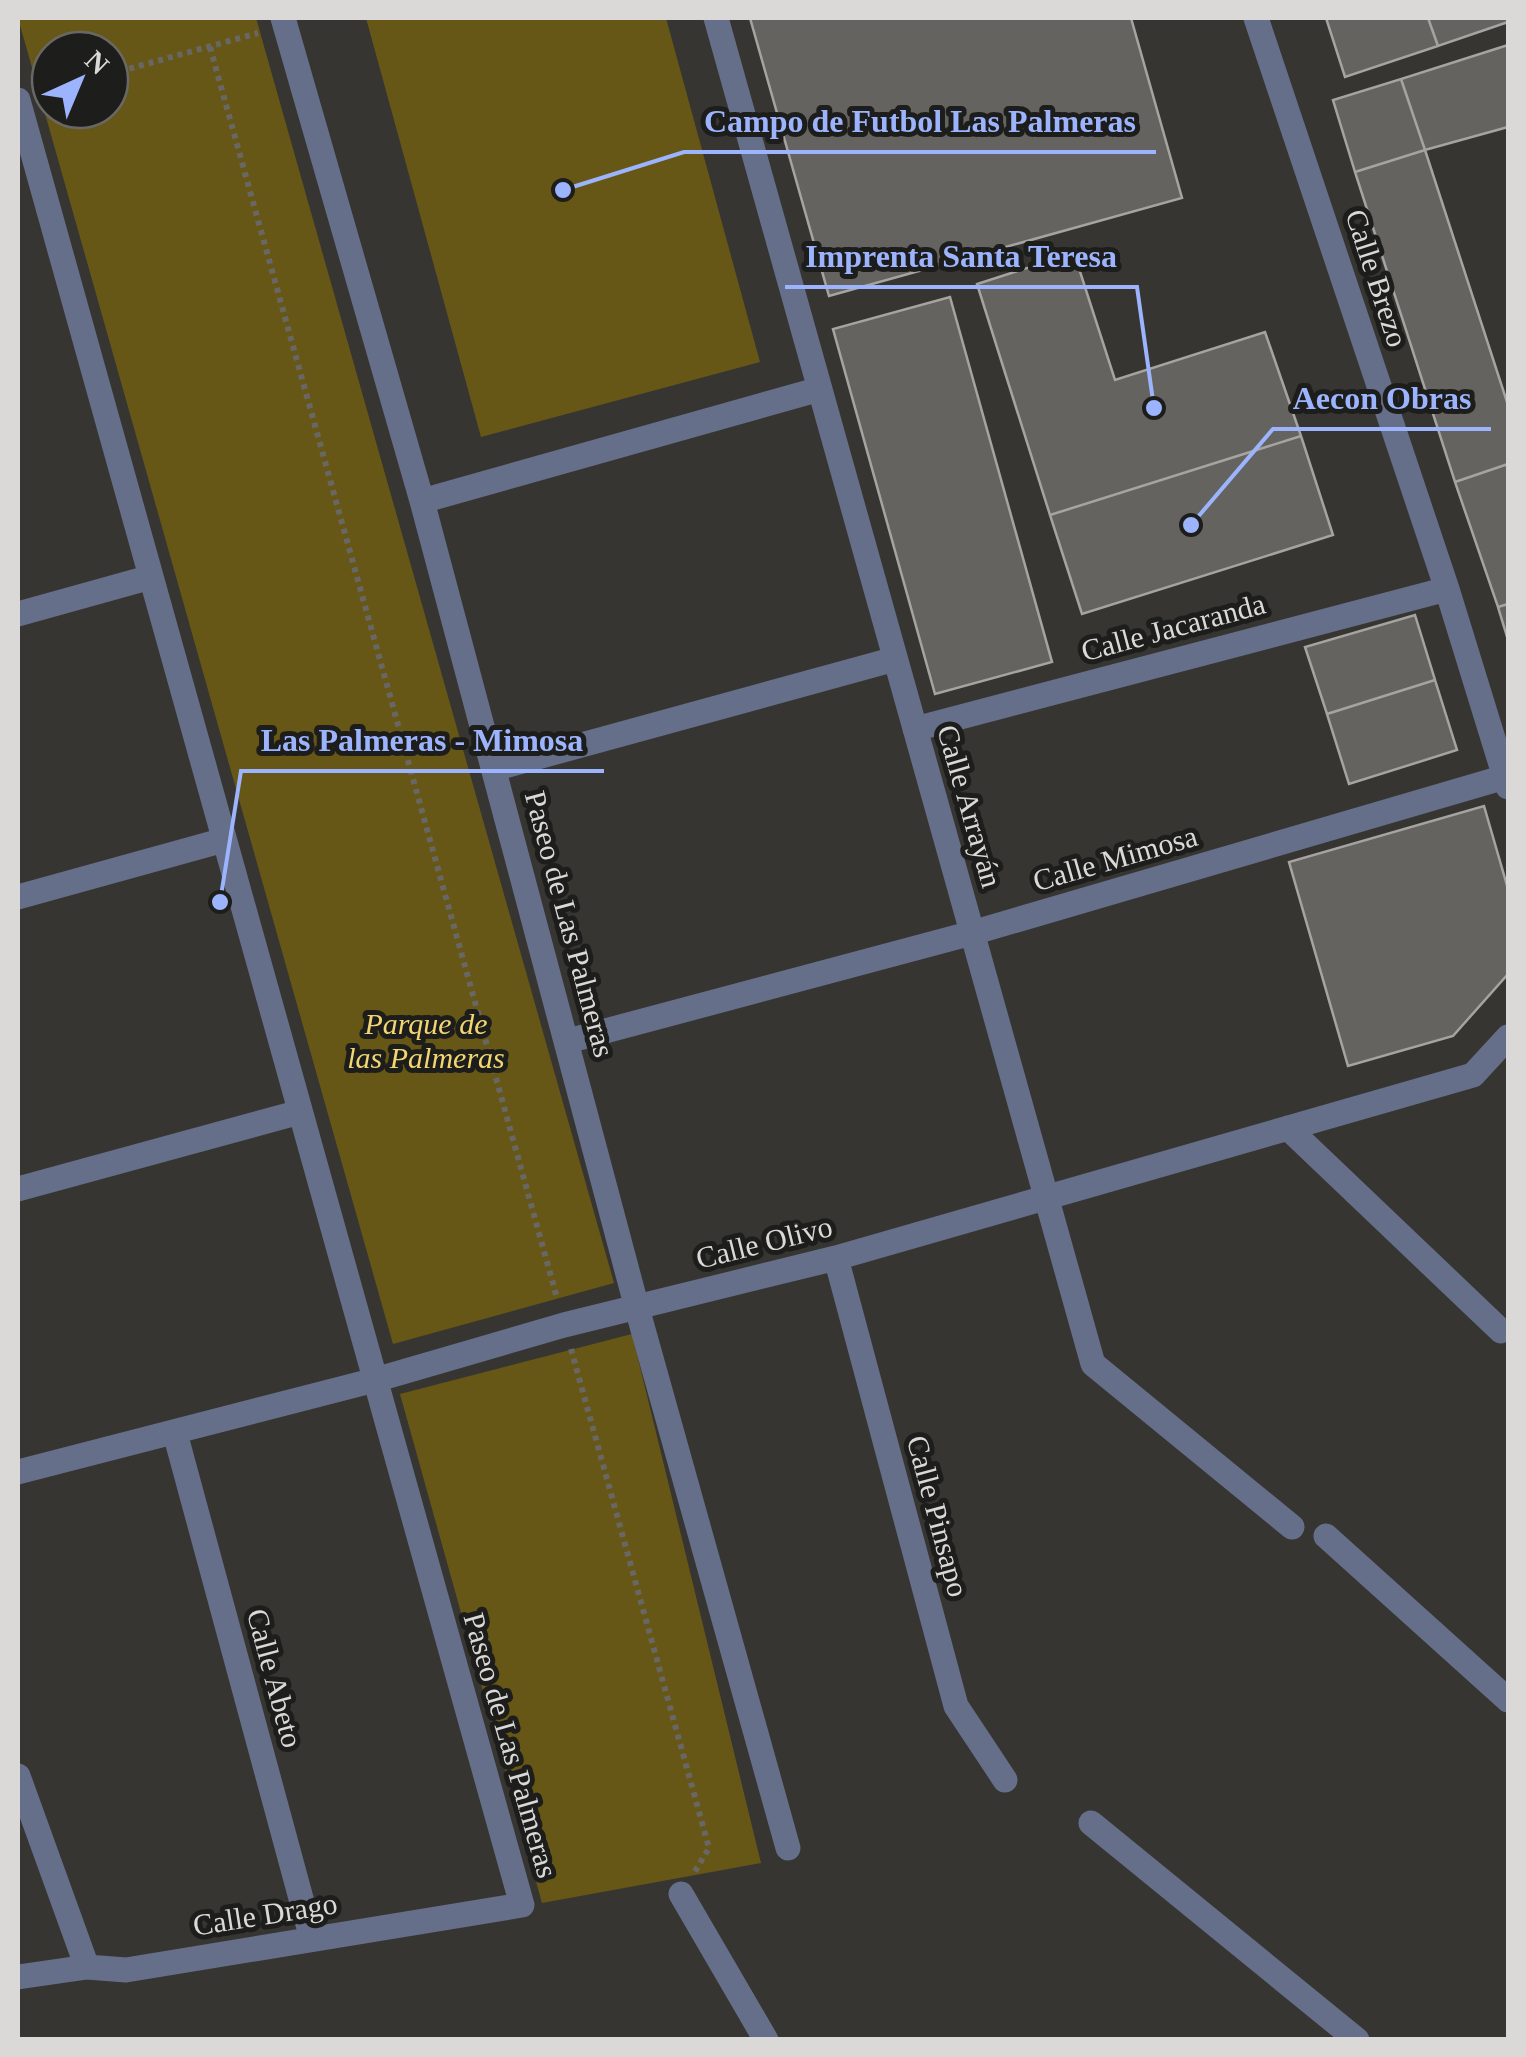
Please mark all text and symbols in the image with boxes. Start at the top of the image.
north arrow [30,30,130,130]
text: N [79,44,115,81]
callout: Campo de Futbol Las Palmeras [684,90,1156,152]
text: Campo de Futbol Las Palmeras [704,103,1136,139]
street label: Calle Brezo [1339,205,1415,351]
callout: Imprenta Santa Teresa [785,225,1137,287]
text: Imprenta Santa Teresa [805,238,1117,274]
callout: Aecon Obras [1273,367,1491,429]
text: Aecon Obras [1293,380,1471,416]
street label: Calle Jacaranda [1077,587,1269,667]
callout: Las Palmeras - Mimosa [241,709,604,771]
street label: Calle Arrayán [931,721,1009,891]
text: Las Palmeras - Mimosa [261,722,583,758]
street label: Paseo de Las Palmeras [519,787,621,1061]
street label: Calle Mimosa [1029,819,1201,897]
park label: Parque de las Palmeras [347,1007,505,1074]
street label: Calle Olivo [692,1209,836,1275]
street label: Calle Pinsapo [901,1432,975,1600]
street label: Calle Abeto [241,1605,309,1751]
street label: Paseo de Las Palmeras [457,1609,565,1881]
street label: Calle Drago [190,1886,340,1942]

